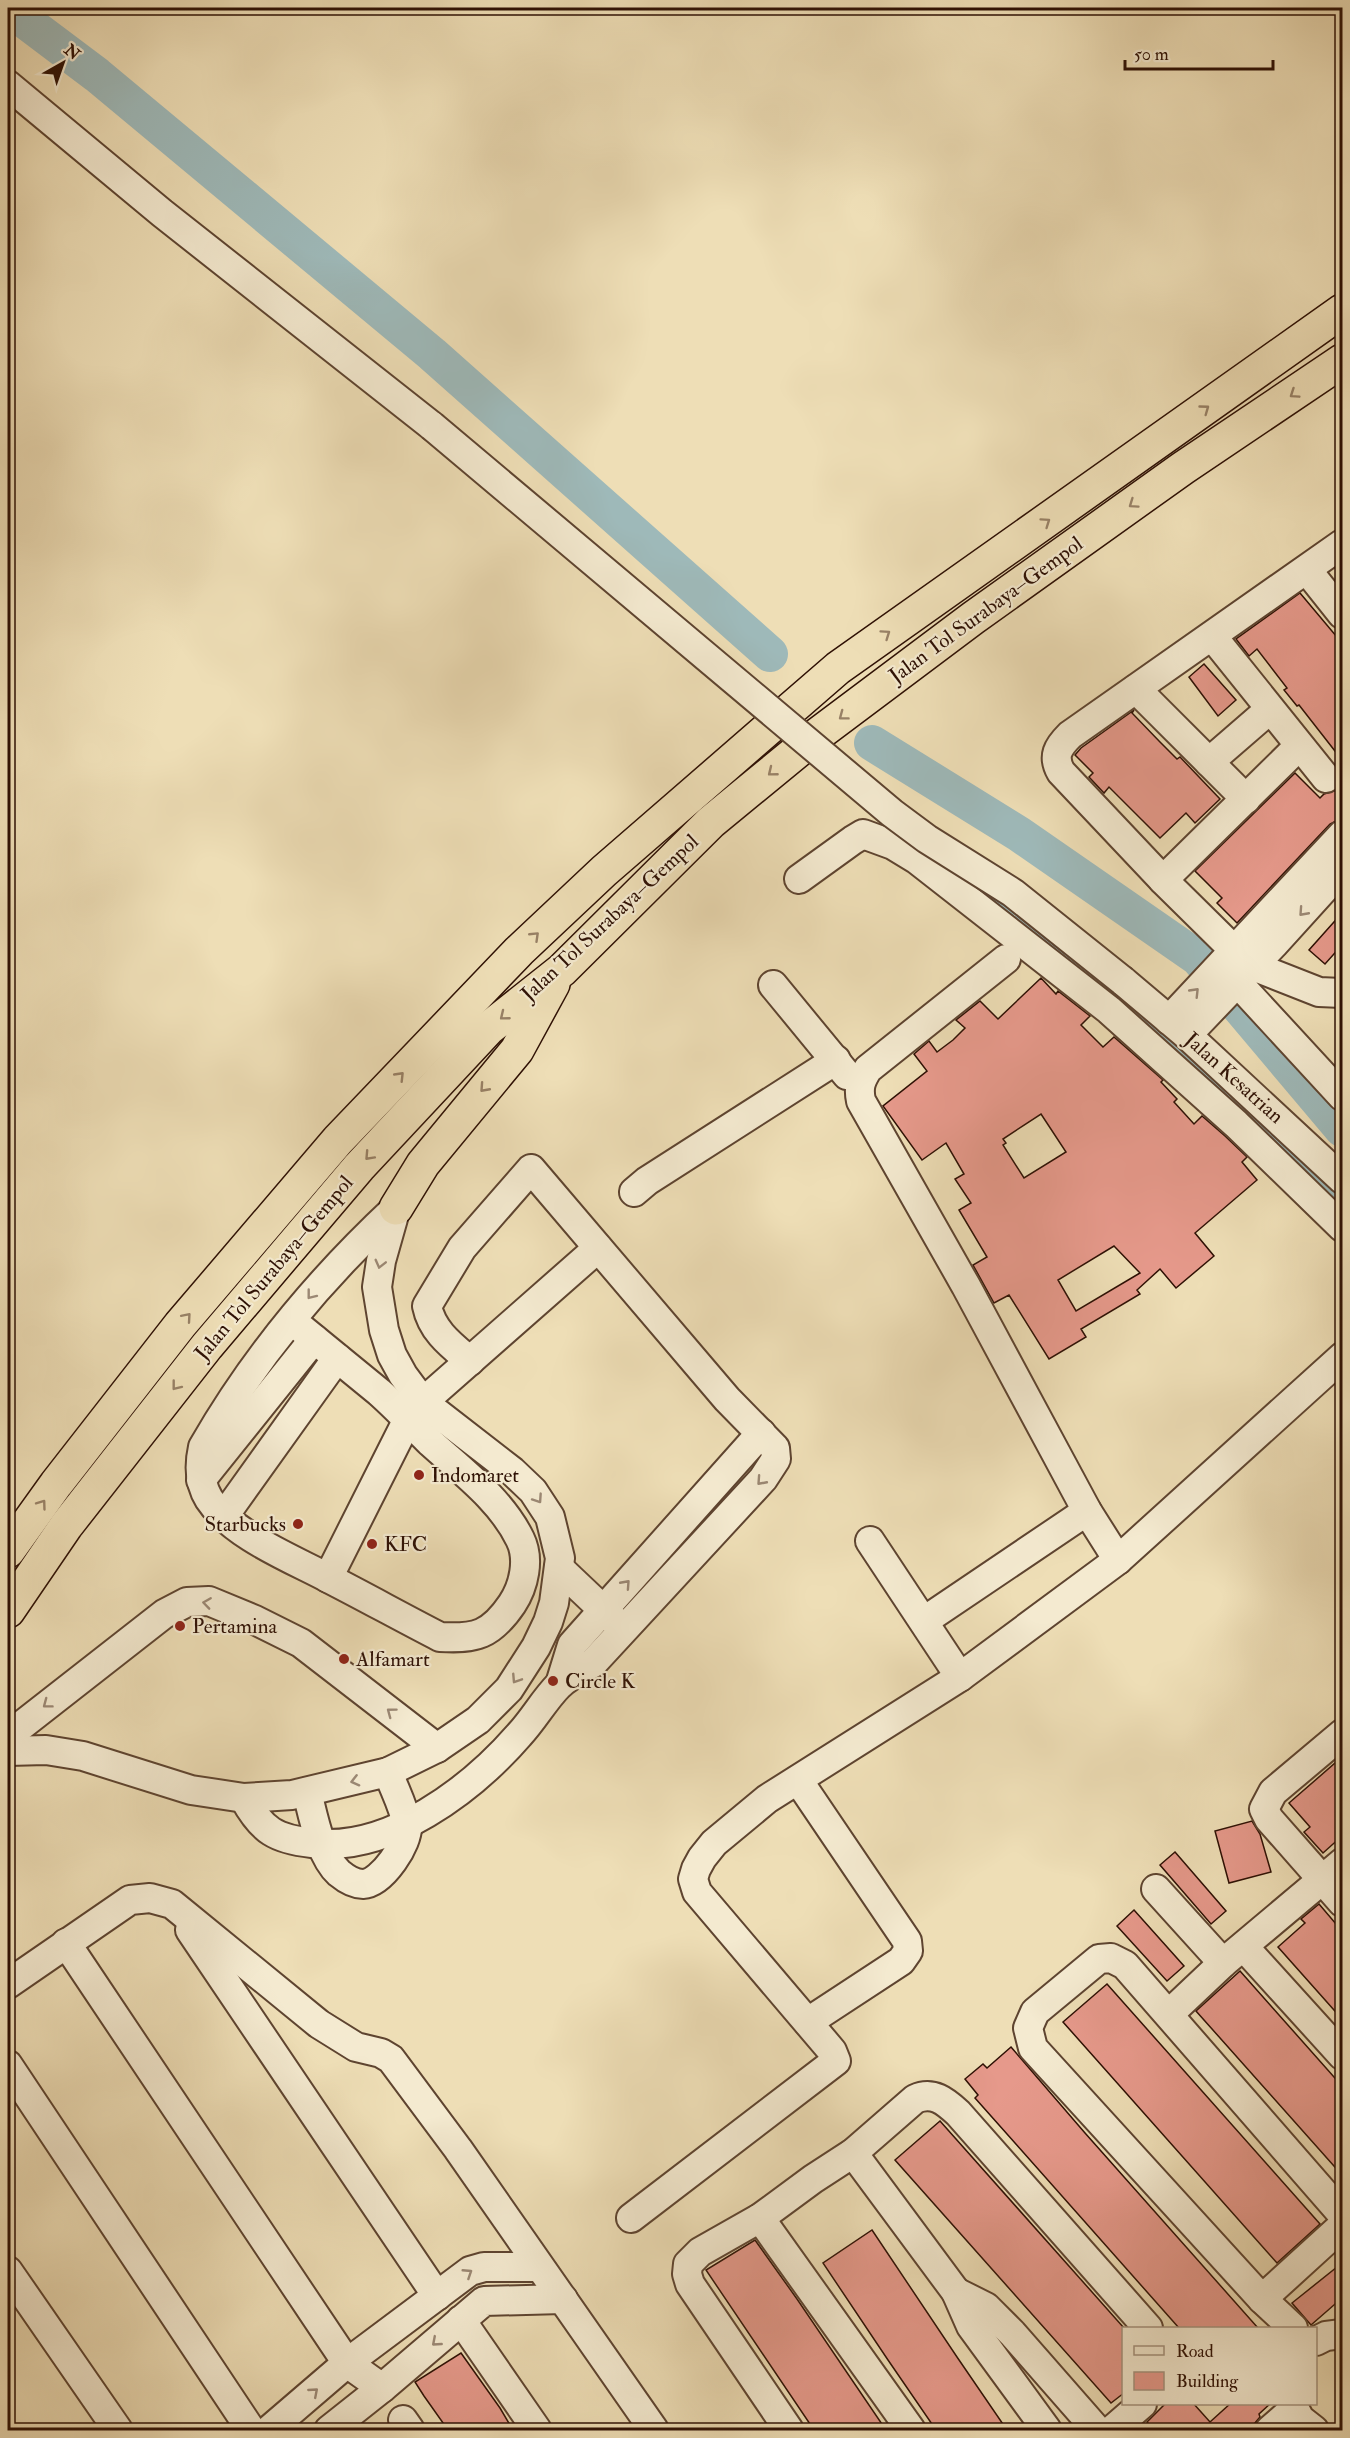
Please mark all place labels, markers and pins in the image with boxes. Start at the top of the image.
place label: Indomaret [431,1462,519,1489]
marker: Indomaret [412,1468,426,1482]
place label: Starbucks [204,1511,286,1538]
marker: Starbucks [291,1517,305,1531]
place label: KFC [384,1531,427,1558]
marker: KFC [365,1537,379,1551]
place label: Pertamina [192,1613,277,1640]
marker: Pertamina [173,1619,187,1633]
place label: Alfamart [355,1646,430,1673]
marker: Alfamart [337,1652,351,1666]
place label: Circle K [565,1668,636,1695]
marker: Circle K [546,1674,560,1688]

